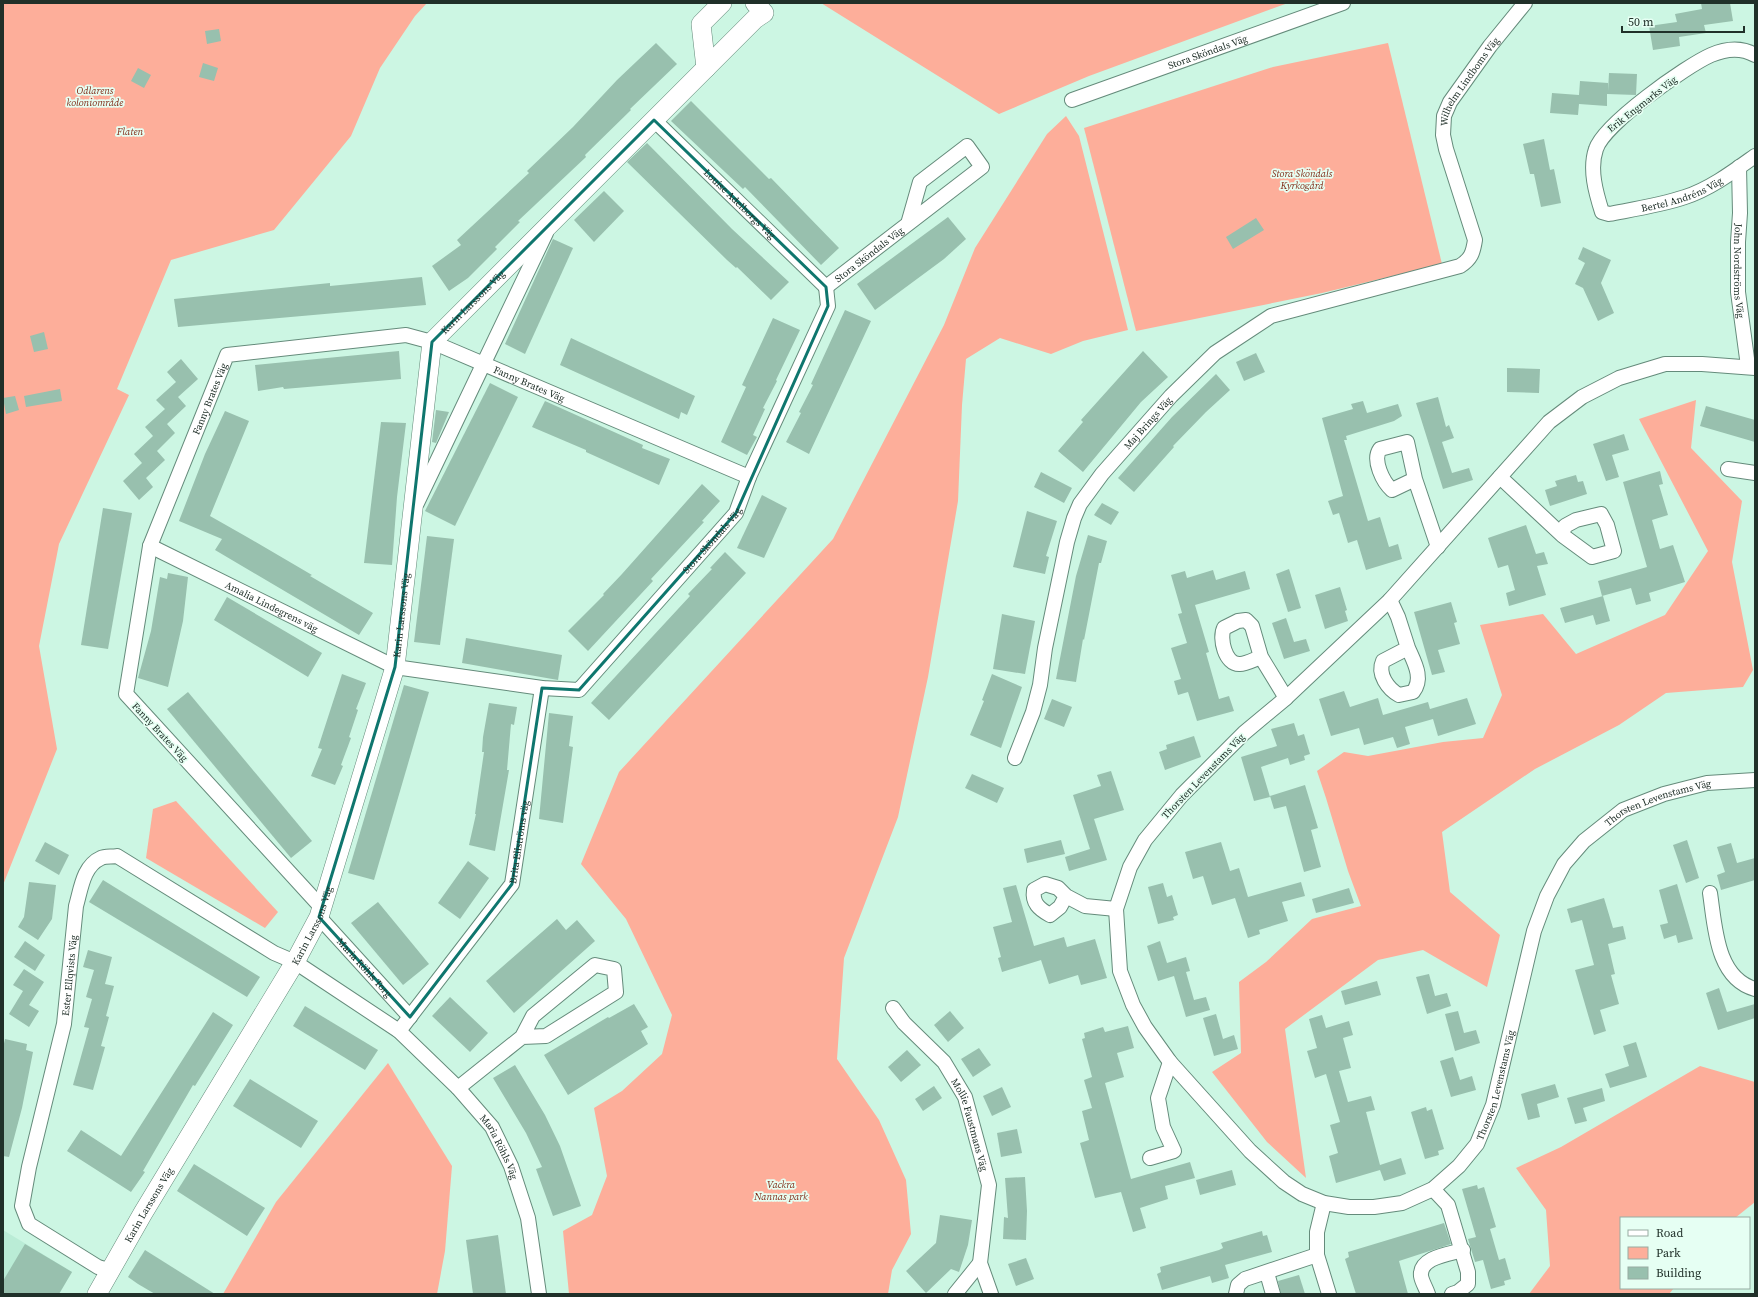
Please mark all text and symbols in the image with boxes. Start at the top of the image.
scale bar [1622,8,1744,34]
text: 50 m [1628,14,1654,30]
street label: Stora Sköndals Väg [1166,31,1249,72]
street label: Wilhelm Lindboms Väg [1437,34,1502,126]
street label: Erik Engmarks Väg [1605,73,1679,135]
park label: Odlarens koloniområde [67,84,123,109]
park label: Flaten [116,125,144,138]
street label: Louise Adelborgs Väg [701,166,779,241]
park label: Stora Sköndals Kyrkogård [1272,167,1333,192]
street label: Bertel Andréns Väg [1640,174,1725,214]
street label: John Nordströms Väg [1731,222,1748,319]
street label: Stora Sköndals Väg [832,223,906,285]
street label: Karin Larssons Väg [438,267,507,336]
street label: Fanny Brates Väg [189,361,230,436]
street label: Fanny Brates Väg [492,363,567,404]
street label: Maj Brings Väg [1121,393,1174,452]
street label: Stora Sköndals Väg [679,506,744,576]
street label: Karin Larssons Väg [390,572,412,658]
street label: Amalia Lindegrens väg [223,578,321,635]
street label: Fanny Brates Väg [129,700,191,764]
street label: Thorsten Levenstams Väg [1159,730,1247,822]
street label: Thorsten Levenstams Väg [1602,776,1711,829]
street label: Brita Ellströms väg [506,799,531,885]
street label: Karin Larssons Väg [288,884,335,967]
street label: Ester Ellqvists Väg [58,934,80,1016]
street label: Maria Röhls Torg [334,935,395,1000]
street label: Thorsten Levenstams Väg [1473,1029,1517,1142]
street label: Mollie Faustmans Väg [949,1076,991,1172]
street label: Maria Röhls Väg [477,1111,521,1181]
street label: Karin Larssons Väg [121,1165,176,1245]
park label: Vackra Nannas park [753,1178,808,1203]
legend [1620,1217,1750,1289]
text: Road [1656,1225,1683,1241]
text: Park [1656,1245,1681,1261]
text: Building [1656,1265,1701,1281]

